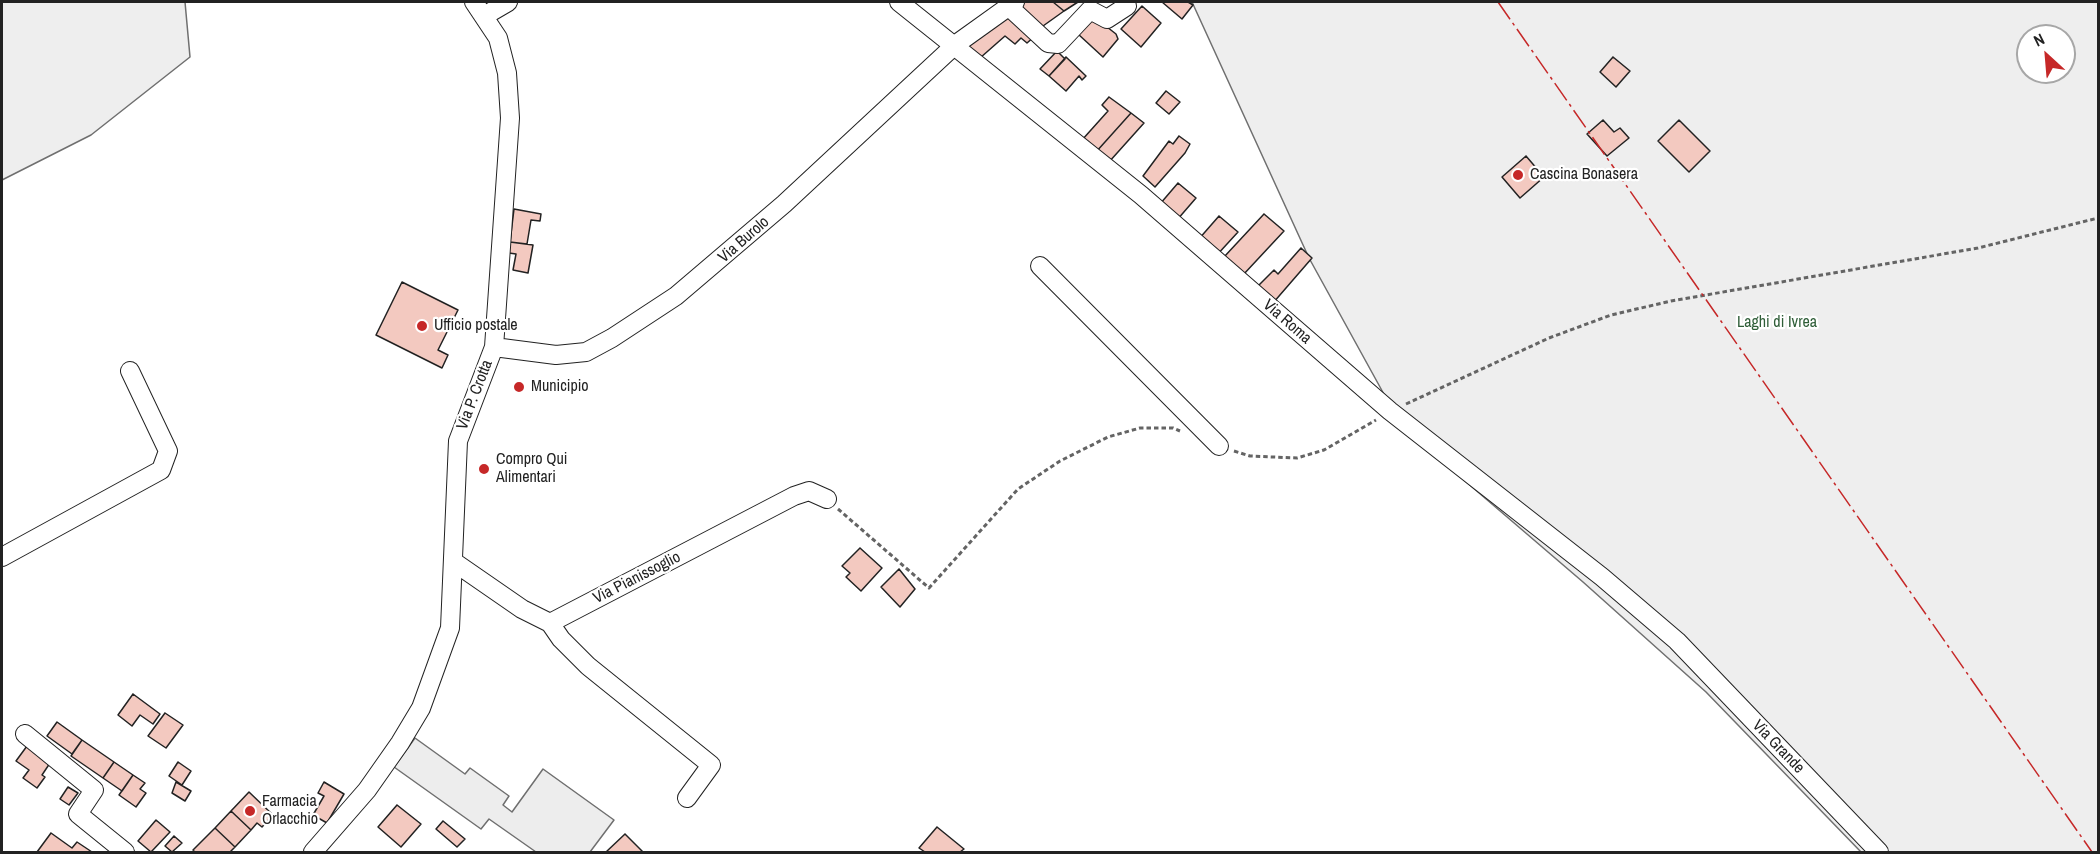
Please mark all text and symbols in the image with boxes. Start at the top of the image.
north arrow [2016,24,2076,84]
text: N [2030,28,2048,52]
place label: Cascina Bonasera [1530,165,1638,185]
marker: Cascina Bonasera [1511,168,1525,182]
street label: Via Burolo [715,213,773,267]
street label: Via Roma [1259,296,1315,348]
park label: Laghi di Ivrea [1737,313,1817,333]
place label: Ufficio postale [434,316,518,336]
marker: Ufficio postale [415,319,429,333]
street label: Via P. Crotta [453,357,497,433]
place label: Municipio [531,377,589,397]
marker: Municipio [512,380,526,394]
place label: Compro Qui Alimentari [496,450,567,488]
marker: Compro Qui Alimentari [477,462,491,476]
street label: Via Pianissoglio [590,548,684,608]
street label: Via Grande [1748,716,1808,778]
place label: Farmacia Orlacchio [262,792,318,830]
marker: Farmacia Orlacchio [243,804,257,818]

